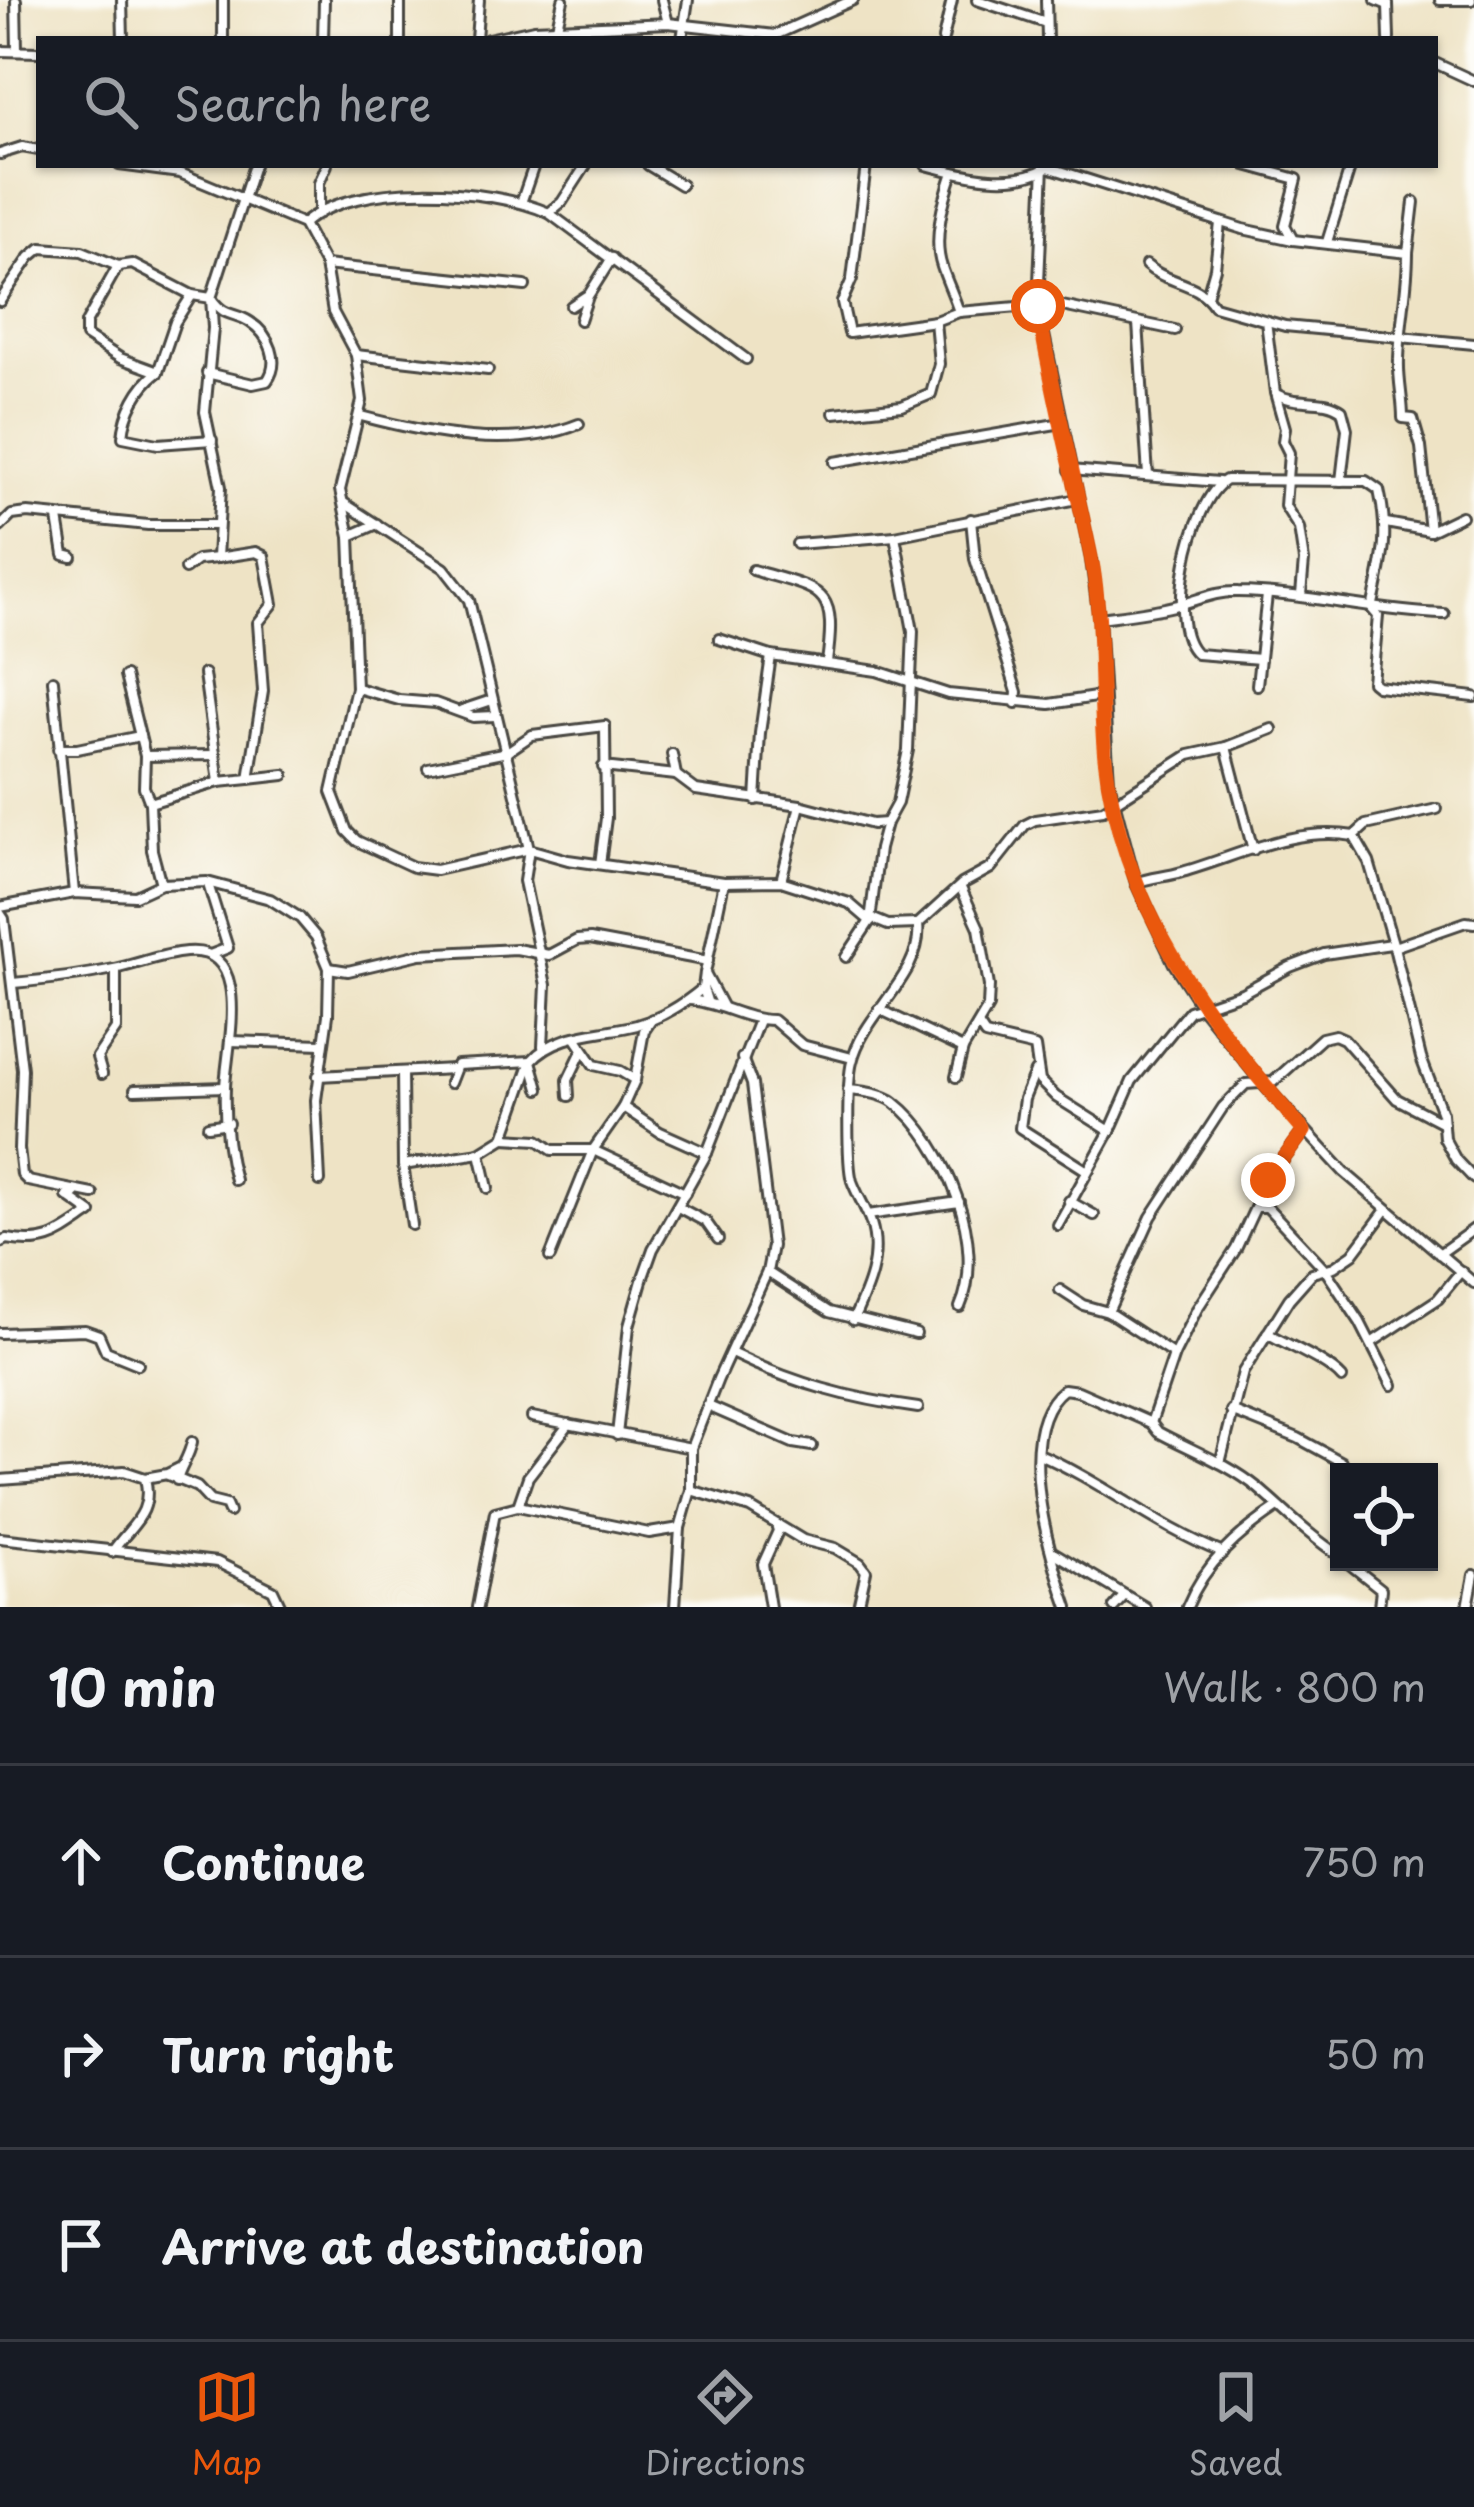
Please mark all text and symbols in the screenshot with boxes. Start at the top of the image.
search box [36,36,1438,168]
text: Search here [174,68,431,136]
icon: search [78,69,144,135]
route start [1011,279,1065,333]
route end [1241,1153,1295,1207]
map controls [1330,1463,1438,1571]
button: locate [1330,1463,1438,1571]
text: 10 min [48,1647,217,1724]
text: Walk · 800 m [1163,1656,1426,1715]
text: Continue [162,1827,365,1895]
icon: ahead [48,1828,114,1894]
text: 750 m [1303,1831,1426,1890]
text: Turn right [162,2019,394,2087]
icon: right [48,2020,114,2086]
text: 50 m [1325,2023,1426,2082]
text: Arrive at destination [162,2211,645,2279]
icon: arrive [48,2212,114,2278]
tab: Map [192,2364,262,2486]
tab: Directions [645,2364,806,2486]
tab: Saved [1189,2364,1282,2486]

